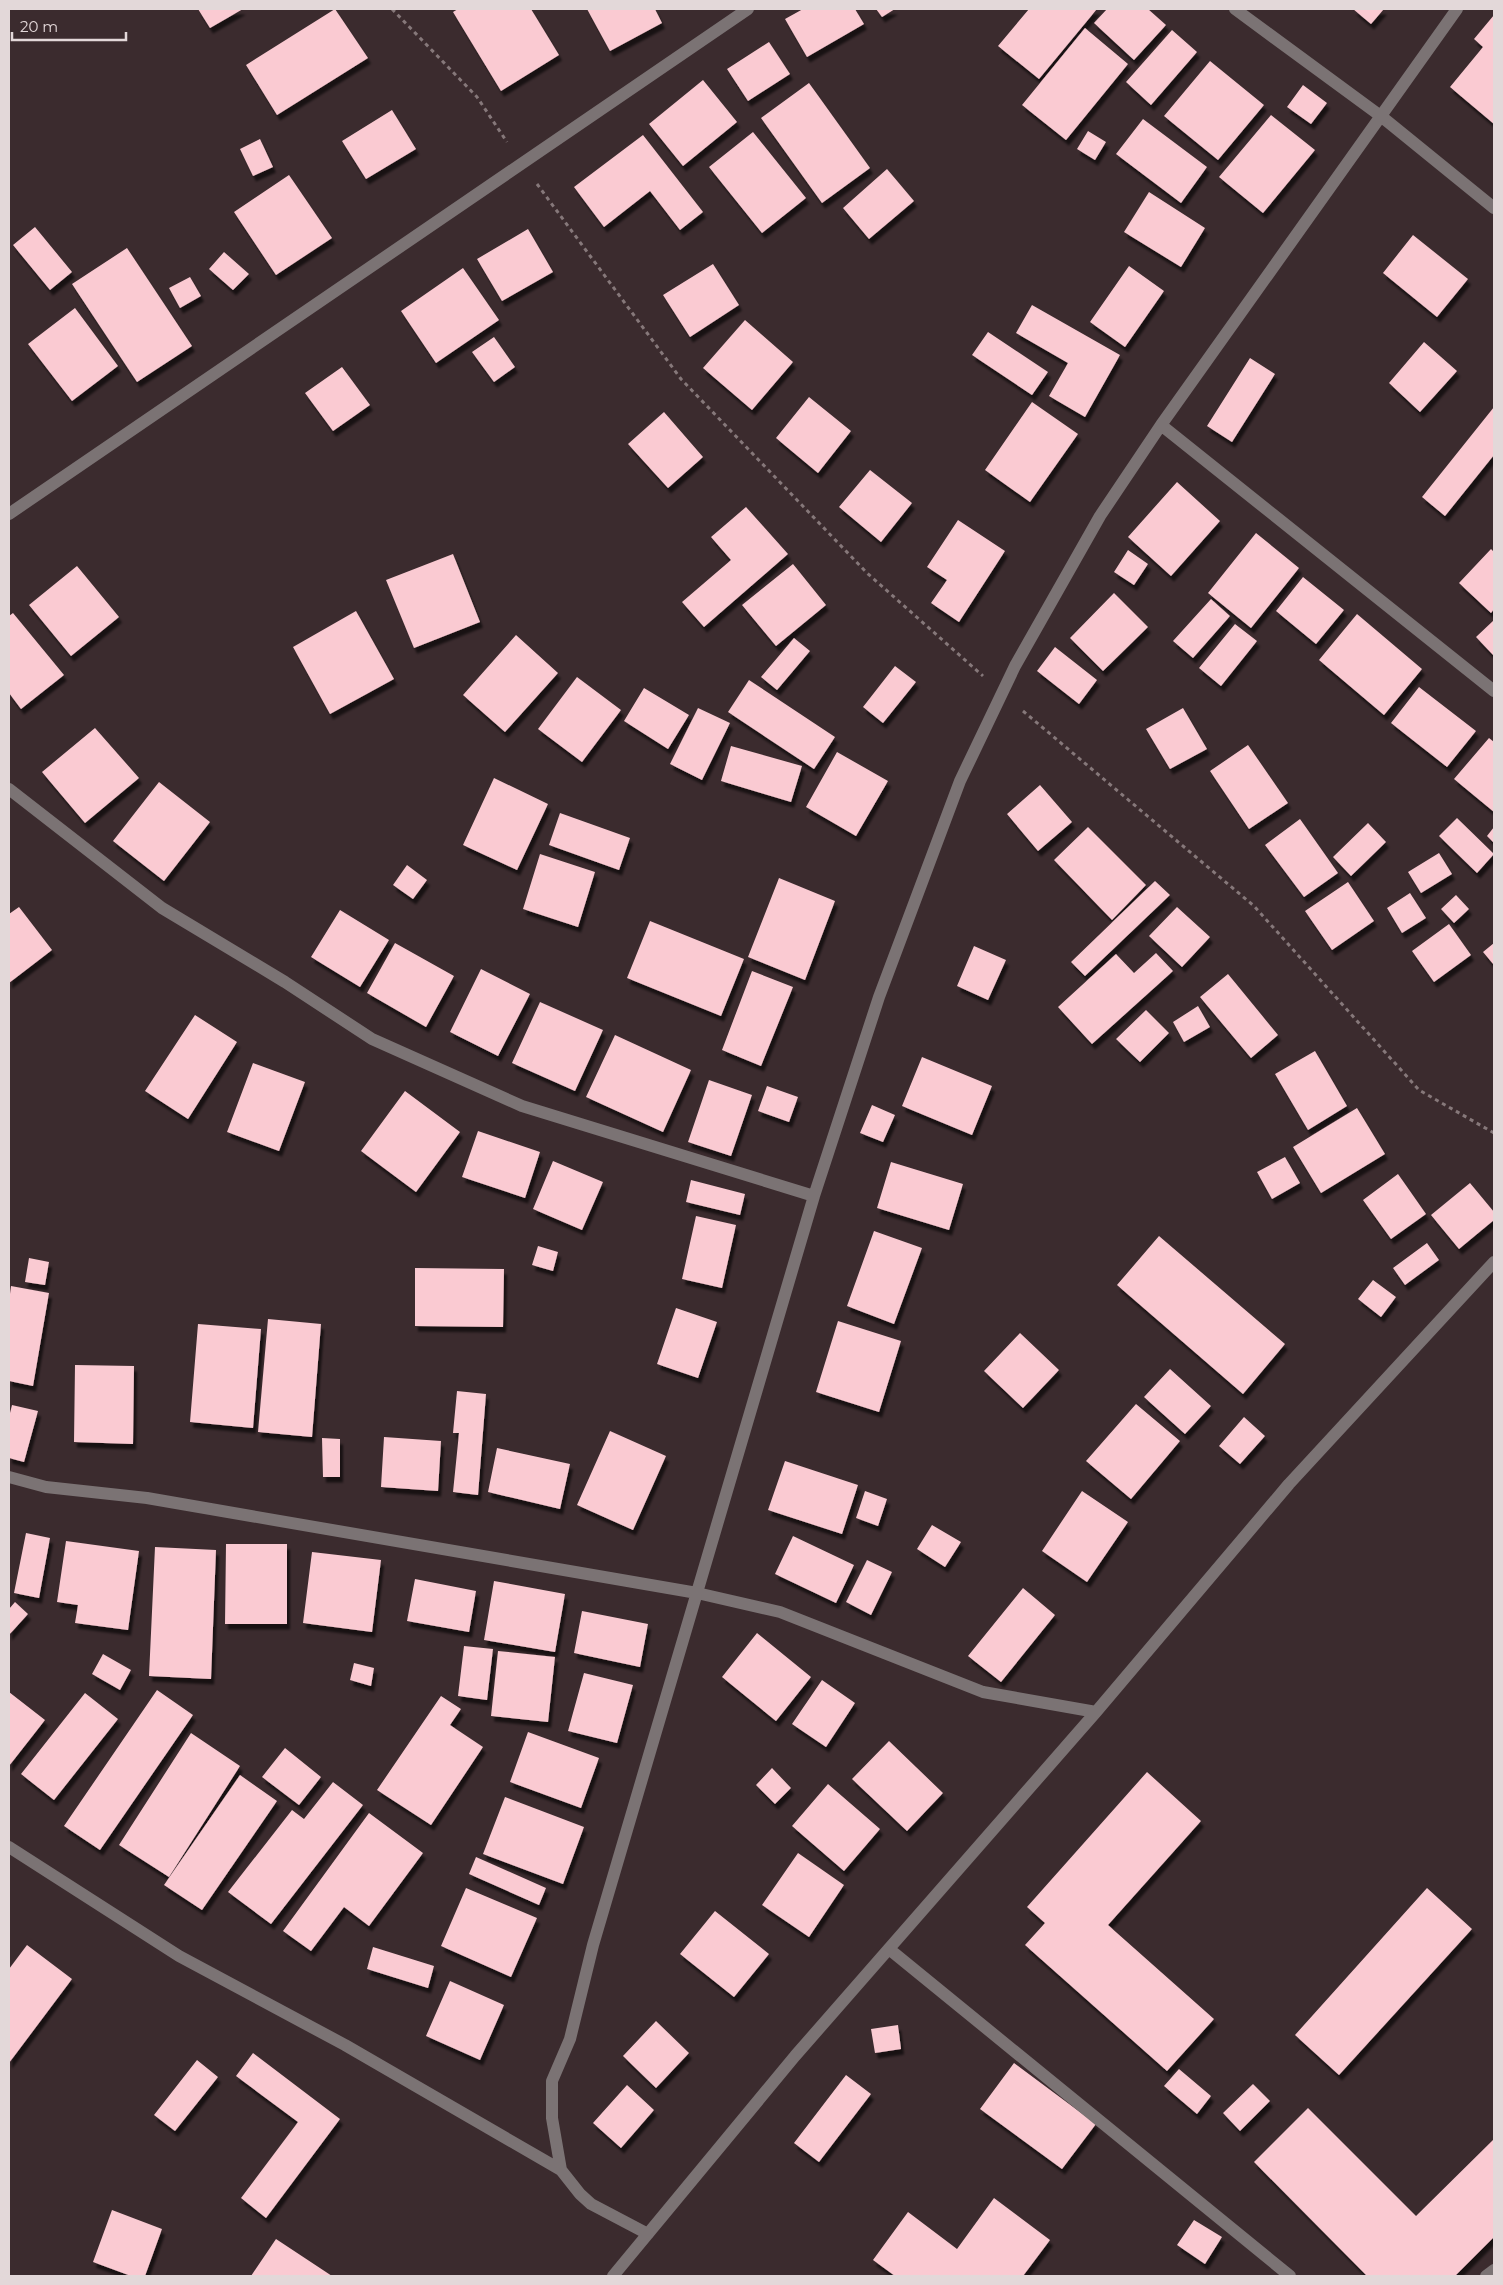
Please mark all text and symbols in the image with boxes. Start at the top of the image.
scale bar [12,10,126,42]
text: 20 m [20,17,58,36]

